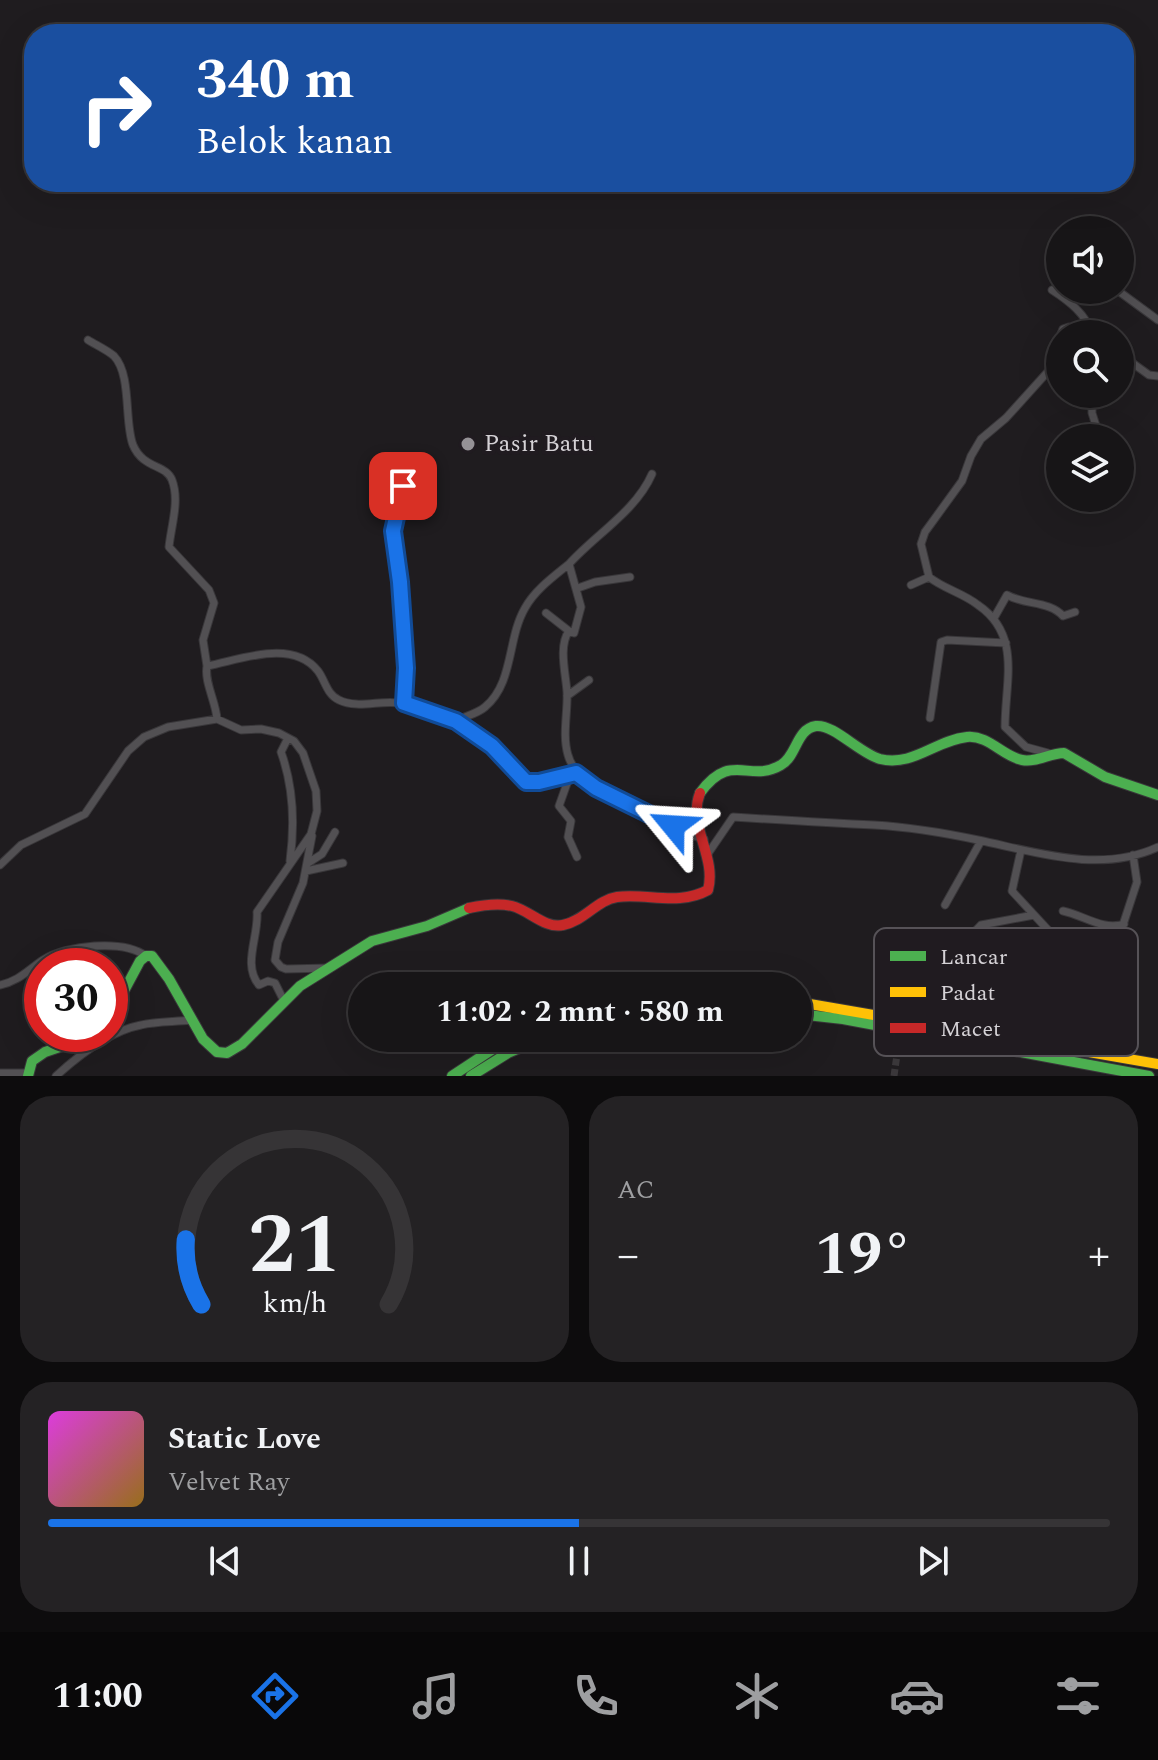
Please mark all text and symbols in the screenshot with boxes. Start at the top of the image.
text: 340 m [196,38,355,123]
icon: right [64,56,168,160]
text: Belok kanan [196,115,393,170]
map controls [1046,216,1134,512]
button: sound [1046,216,1134,304]
button: search [1046,320,1134,408]
button: layers [1046,424,1134,512]
place label: Pasir Batu [484,426,593,462]
marker: Pasir Batu [459,435,477,453]
pin [369,452,437,520]
icon: arrive [381,464,425,508]
position arrow [631,784,715,868]
legend [874,928,1138,1056]
text: Lancar [940,941,1008,974]
speed limit sign: 30 [24,948,128,1052]
text: Padat [940,977,995,1010]
text: 11:02 · 2 mnt · 580 m [437,989,723,1035]
text: Macet [940,1013,1001,1046]
text: AC [617,1170,655,1210]
text: 21 [248,1183,341,1310]
text: 19° [815,1209,912,1301]
text: − [617,1222,639,1289]
text: + [1088,1222,1110,1289]
text: km/h [262,1282,327,1325]
text: Static Love [168,1416,321,1462]
text: Velvet Ray [168,1462,289,1502]
icon: previous [203,1539,247,1583]
icon: pause [557,1539,601,1583]
icon: next [911,1539,955,1583]
icon: directions [247,1668,303,1724]
icon: music [408,1668,464,1724]
icon: phone [568,1668,624,1724]
icon: climate [729,1668,785,1724]
icon: car [889,1668,945,1724]
icon: filters [1050,1668,1106,1724]
text: 11:00 [52,1669,143,1724]

